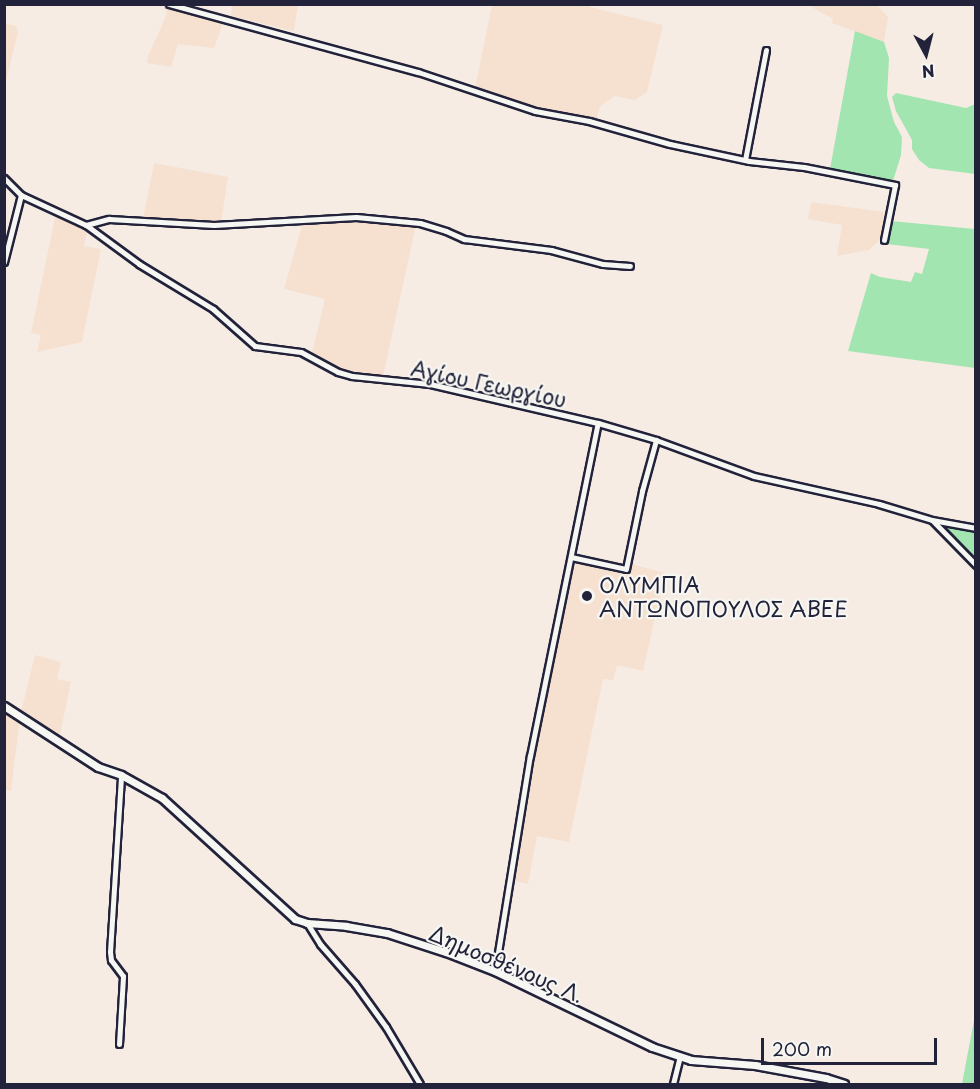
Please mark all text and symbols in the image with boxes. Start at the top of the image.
north arrow [896,24,956,84]
text: N [920,59,936,85]
street label: Αγίου Γεωργίου [409,354,569,412]
place label: ΟΛΥΜΠΙΑ ΑΝΤΩΝΟΠΟΥΛΟΣ ΑΒΕΕ [599,571,849,621]
marker: ΟΛΥΜΠΙΑ ΑΝΤΩΝΟΠΟΥΛΟΣ ΑΒΕΕ [580,589,594,603]
street label: Δημοσθένους Λ. [426,919,588,1007]
scale bar [764,1026,940,1064]
text: 200 m [772,1035,832,1062]

